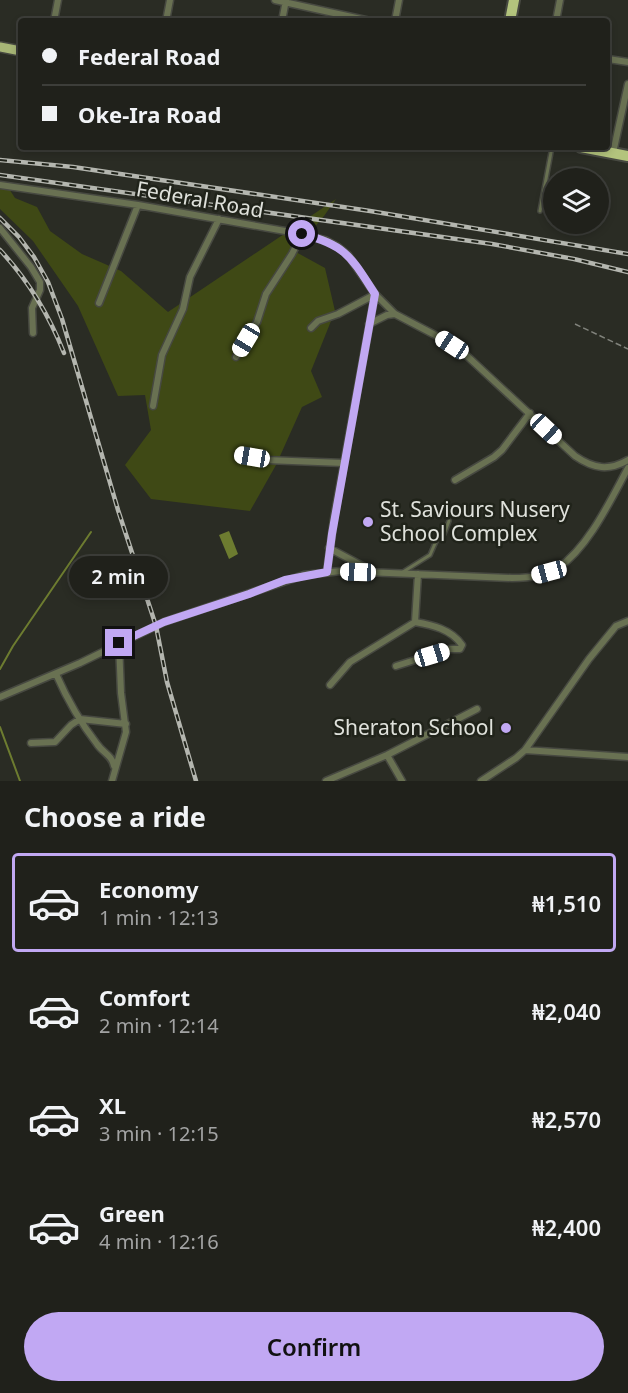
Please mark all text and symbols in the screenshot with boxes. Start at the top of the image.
text: Federal Road [78,41,220,71]
text: Oke-Ira Road [78,99,221,129]
map controls [543,168,609,234]
button: layers [543,168,609,234]
street label: Federal Road [134,174,266,224]
route start [288,220,315,247]
car [229,320,263,360]
car [432,328,472,362]
car [527,410,565,448]
car [233,445,271,469]
place label: St. Saviours Nusery School Complex [380,495,570,547]
marker: St. Saviours Nusery School Complex [361,515,375,529]
callout: 2 min [70,556,168,598]
car [529,559,569,585]
car [340,562,376,582]
text: 2 min [91,563,146,590]
route end [105,629,132,656]
car [412,641,452,669]
place label: Sheraton School [333,713,494,741]
marker: Sheraton School [499,721,513,735]
text: Choose a ride [24,798,206,835]
text: Economy [99,874,198,904]
icon: car [27,876,81,930]
text: ₦1,510 [532,888,601,918]
text: 1 min · 12:13 [99,904,219,931]
text: Comfort [99,982,190,1012]
icon: car [27,984,81,1038]
text: ₦2,040 [532,996,601,1026]
text: 2 min · 12:14 [99,1012,219,1039]
text: XL [99,1090,126,1120]
icon: car [27,1092,81,1146]
text: ₦2,570 [532,1104,601,1134]
text: 3 min · 12:15 [99,1120,219,1147]
text: Green [99,1198,165,1228]
icon: car [27,1200,81,1254]
text: ₦2,400 [532,1212,601,1242]
text: 4 min · 12:16 [99,1228,219,1255]
button: Confirm [24,1312,604,1381]

